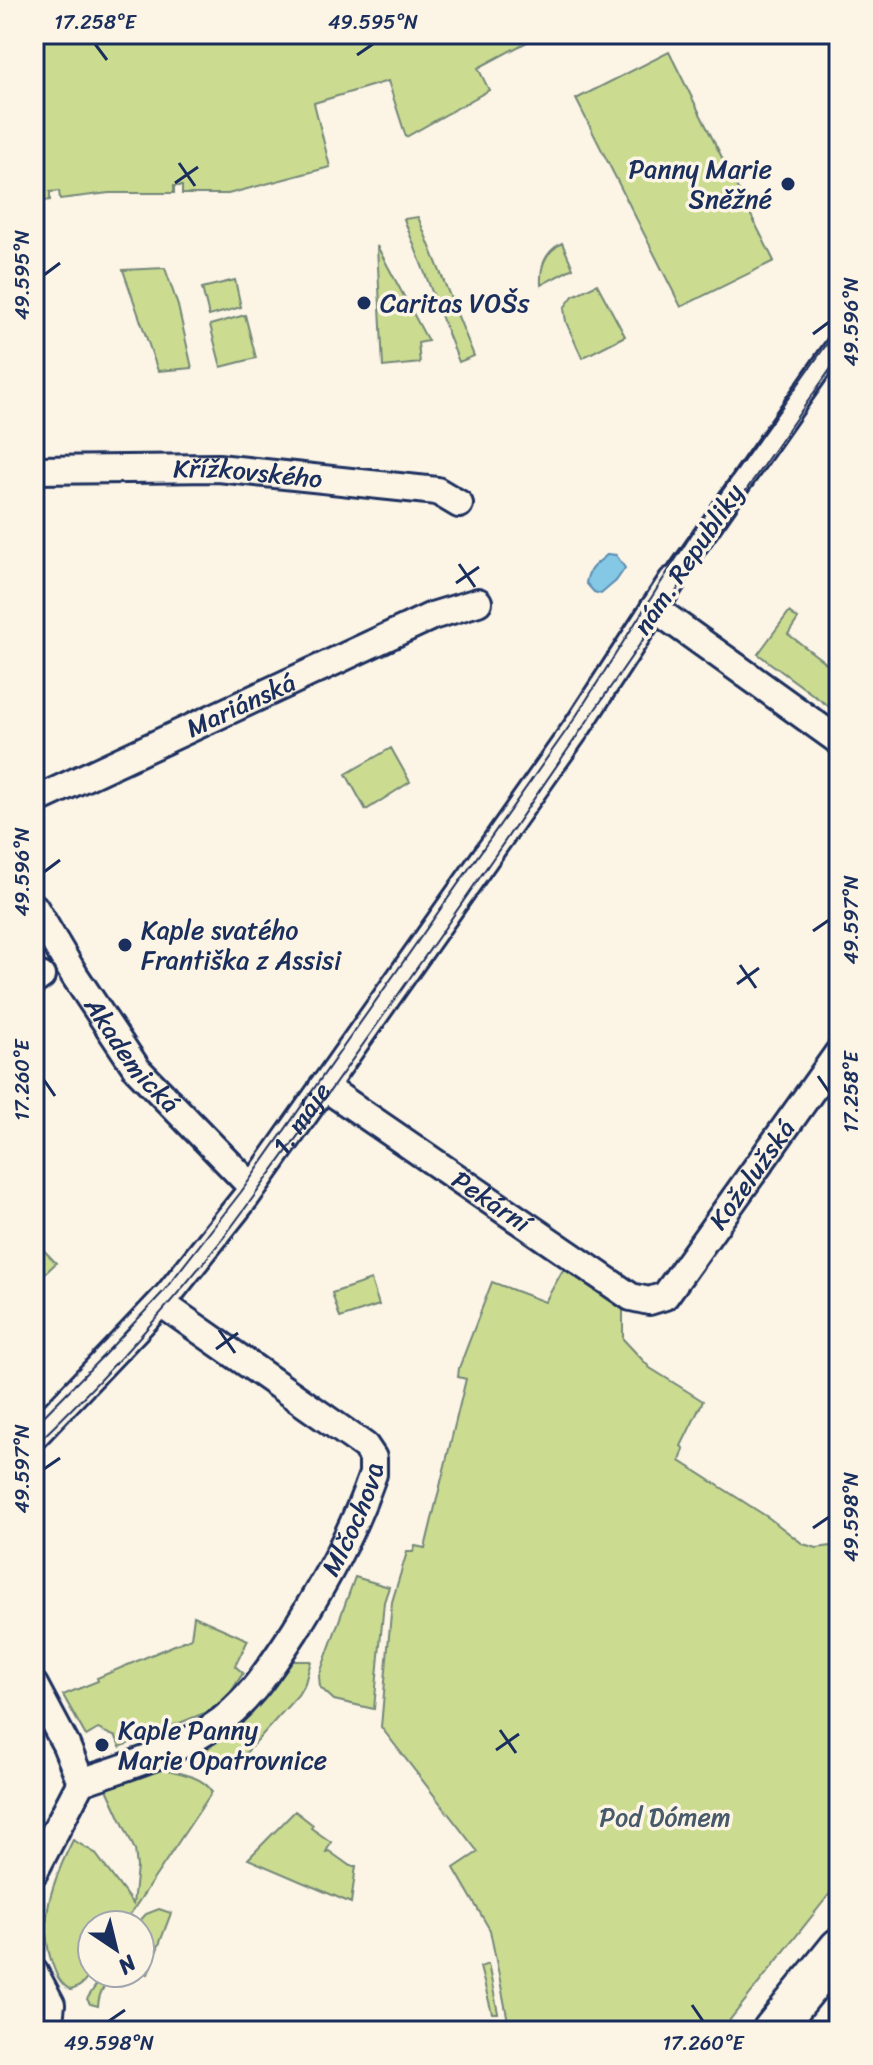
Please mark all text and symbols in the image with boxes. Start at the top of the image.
text: 17.258°E [54,5,138,40]
text: 49.595°N [328,5,418,40]
place label: Panny Marie Sněžné [629,146,772,222]
marker: Panny Marie Sněžné [779,175,797,193]
text: 49.595°N [5,230,40,320]
text: 49.596°N [834,277,869,367]
place label: Caritas VOŠs [380,280,531,326]
marker: Caritas VOŠs [355,294,373,312]
street label: Křížkovského [173,445,325,502]
street label: nám. Republiky [620,473,756,644]
street label: Mariánská [178,659,303,750]
text: 49.596°N [5,827,40,917]
text: 49.597°N [834,875,869,965]
place label: Kaple svatého Františka z Assisi [141,907,342,983]
marker: Kaple svatého Františka z Assisi [116,936,134,954]
street label: Akademická [71,986,192,1124]
text: 17.260°E [5,1037,40,1121]
text: 17.258°E [834,1049,869,1133]
street label: 1. máje [259,1072,343,1165]
street label: Koželužská [696,1109,807,1240]
street label: Pekární [442,1157,543,1247]
text: 49.597°N [5,1424,40,1514]
street label: Mlčochova [308,1464,396,1585]
text: 49.598°N [834,1472,869,1562]
place label: Kaple Panny Marie Opatrovnice [118,1707,327,1783]
marker: Kaple Panny Marie Opatrovnice [93,1736,111,1754]
park label: Pod Dómem [599,1794,731,1840]
north arrow [76,1909,156,1989]
text: N [109,1944,145,1986]
text: 49.598°N [64,2026,154,2061]
text: 17.260°E [662,2026,746,2061]

